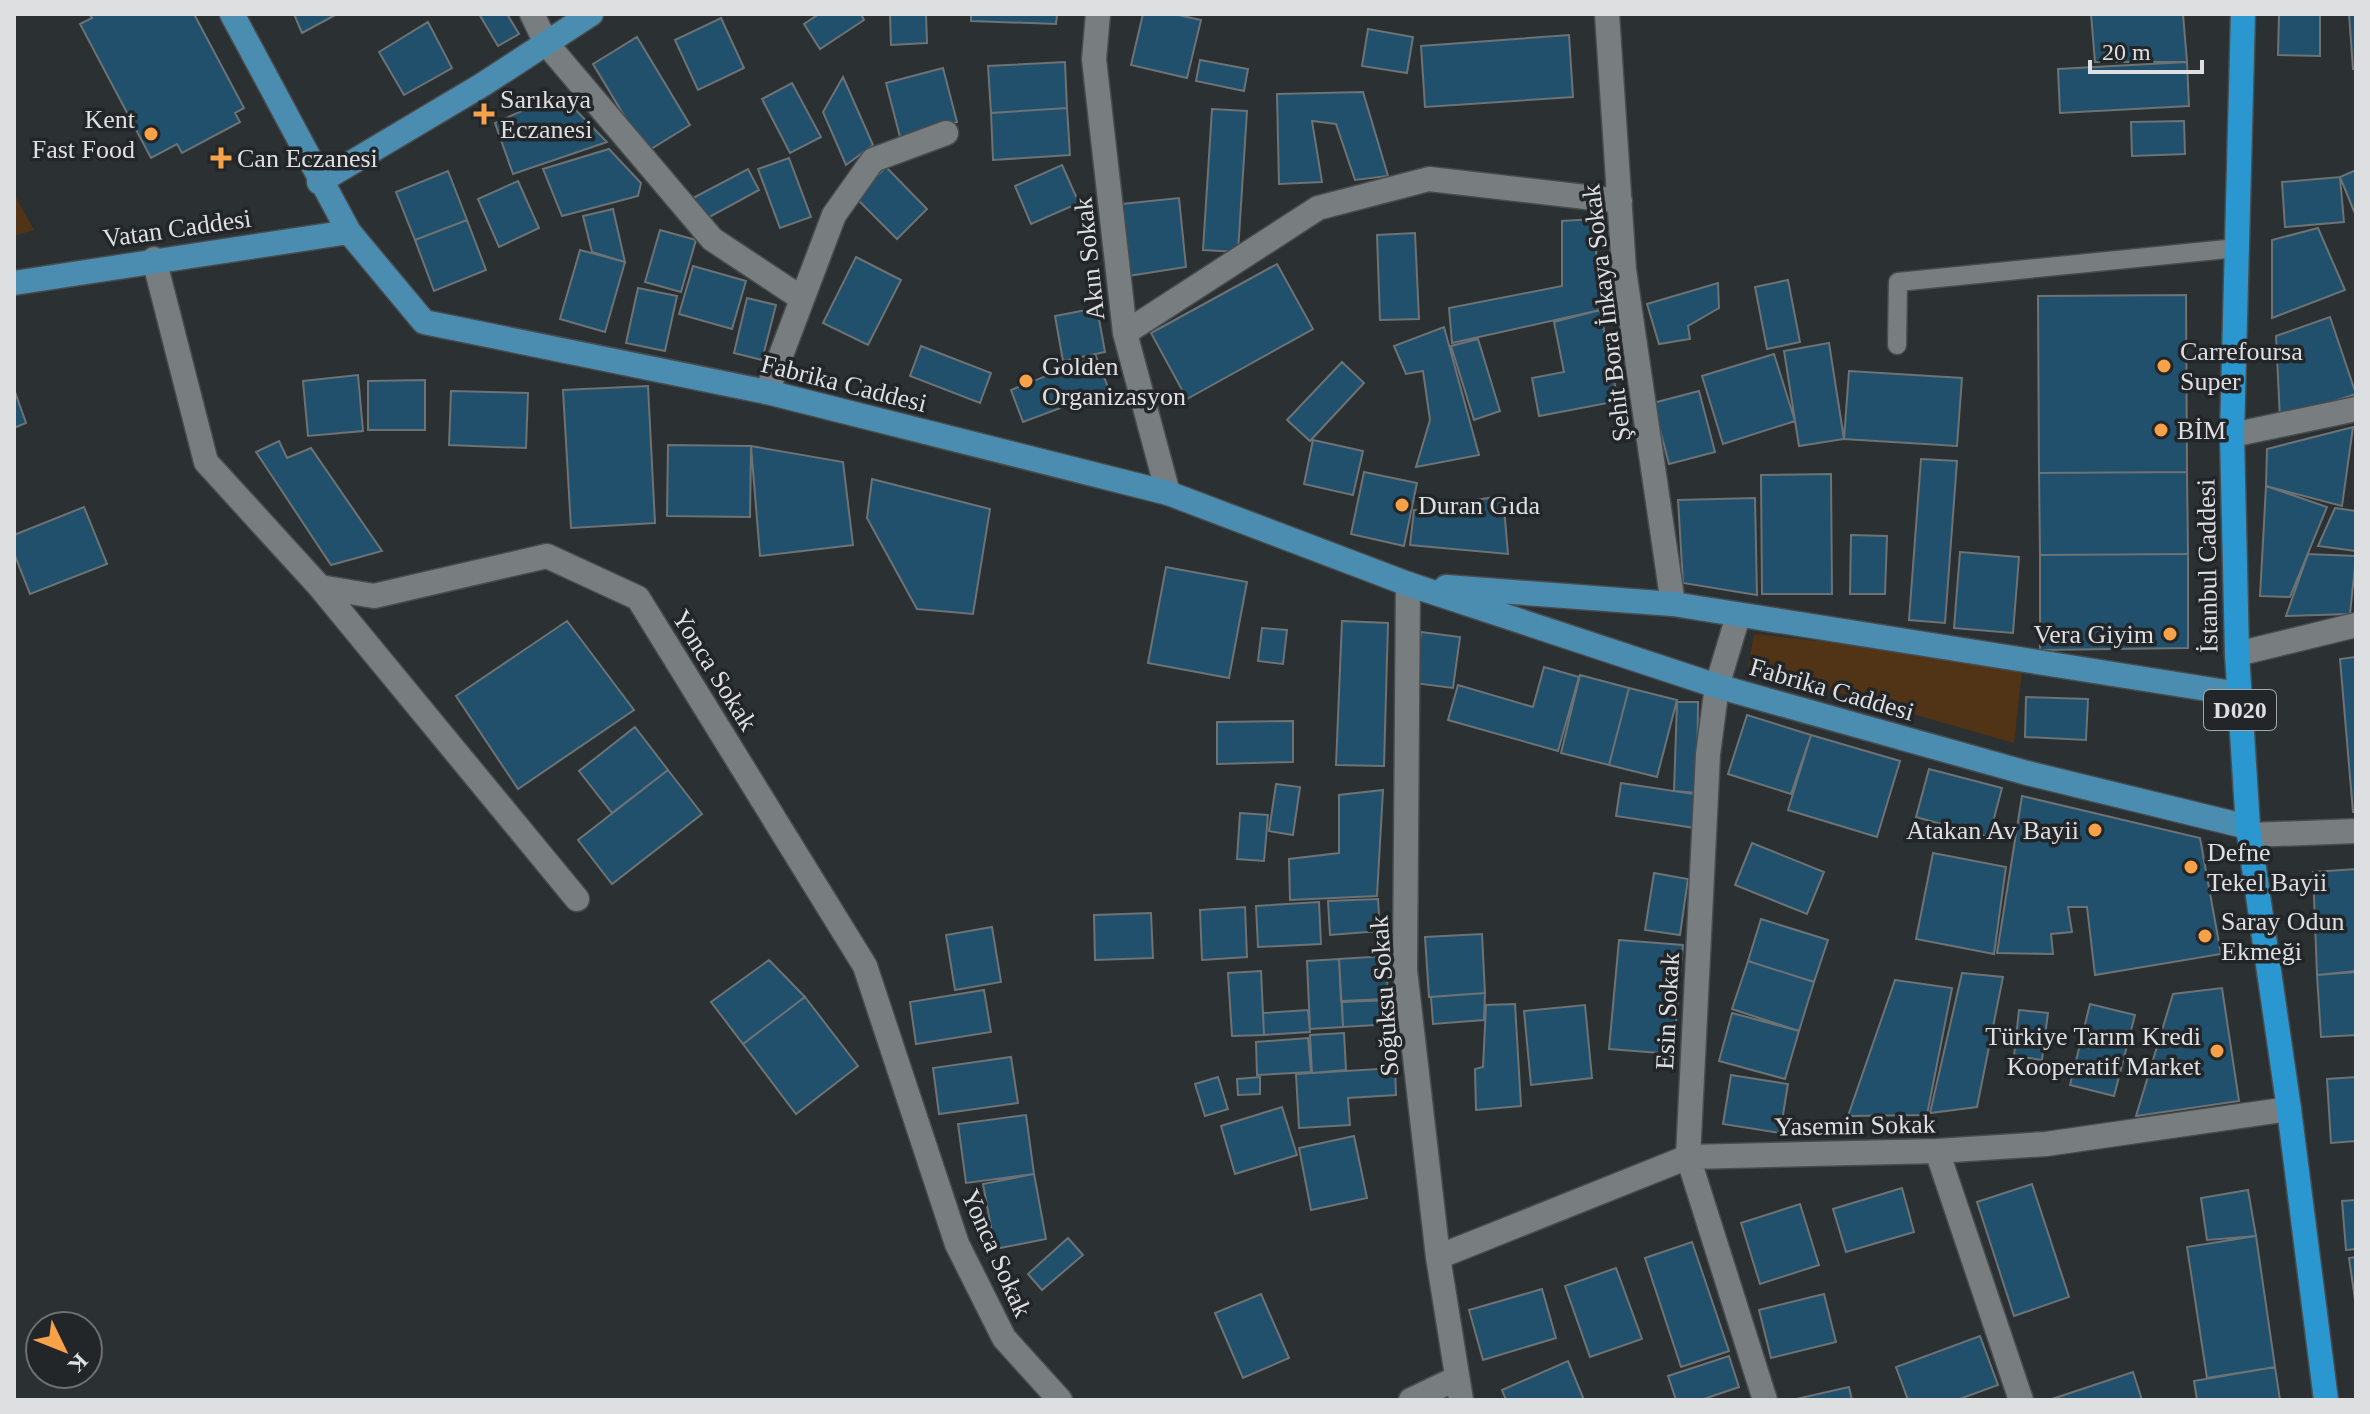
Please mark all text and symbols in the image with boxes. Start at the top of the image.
scale bar [2090,24,2202,74]
text: 20 m [2102,39,2151,65]
place label: Sarıkaya Eczanesi [500,85,592,144]
place label: Kent Fast Food [32,105,136,164]
marker: Sarıkaya Eczanesi [475,105,493,123]
marker: Kent Fast Food [142,125,160,143]
place label: Can Eczanesi [237,144,378,173]
marker: Can Eczanesi [212,149,230,167]
street label: Şehit Bora İnkaya Sokak [1576,183,1637,443]
street label: Akın Sokak [1069,196,1110,322]
street label: Vatan Caddesi [101,204,253,253]
place label: Carrefoursa Super [2180,337,2303,396]
street label: Fabrika Caddesi [758,349,930,418]
place label: Golden Organizasyon [1042,352,1186,411]
marker: Carrefoursa Super [2155,357,2173,375]
marker: Golden Organizasyon [1017,372,1035,390]
place label: BİM [2177,416,2226,445]
marker: BİM [2152,421,2170,439]
street label: İstanbul Caddesi [2191,479,2224,653]
place label: Duran Gıda [1418,491,1540,520]
marker: Duran Gıda [1393,496,1411,514]
street label: Yonca Sokak [666,605,763,736]
place label: Vera Giyim [2033,620,2154,649]
marker: Vera Giyim [2161,625,2179,643]
street label: Fabrika Caddesi [1746,652,1917,727]
road number: D020 [2204,690,2276,730]
place label: Atakan Av Bayii [1906,816,2079,845]
marker: Atakan Av Bayii [2086,821,2104,839]
place label: Defne Tekel Bayii [2207,838,2327,897]
marker: Defne Tekel Bayii [2182,858,2200,876]
place label: Saray Odun Ekmeği [2221,907,2344,966]
street label: Soğuksu Sokak [1364,915,1405,1077]
marker: Saray Odun Ekmeği [2196,927,2214,945]
street label: Esin Sokak [1650,951,1685,1071]
place label: Türkiye Tarım Kredi Kooperatif Market [1985,1022,2202,1081]
marker: Türkiye Tarım Kredi Kooperatif Market [2208,1042,2226,1060]
street label: Yasemin Sokak [1774,1110,1936,1141]
street label: Yonca Sokak [955,1185,1038,1322]
north arrow [24,1310,104,1390]
text: K [63,1349,93,1378]

